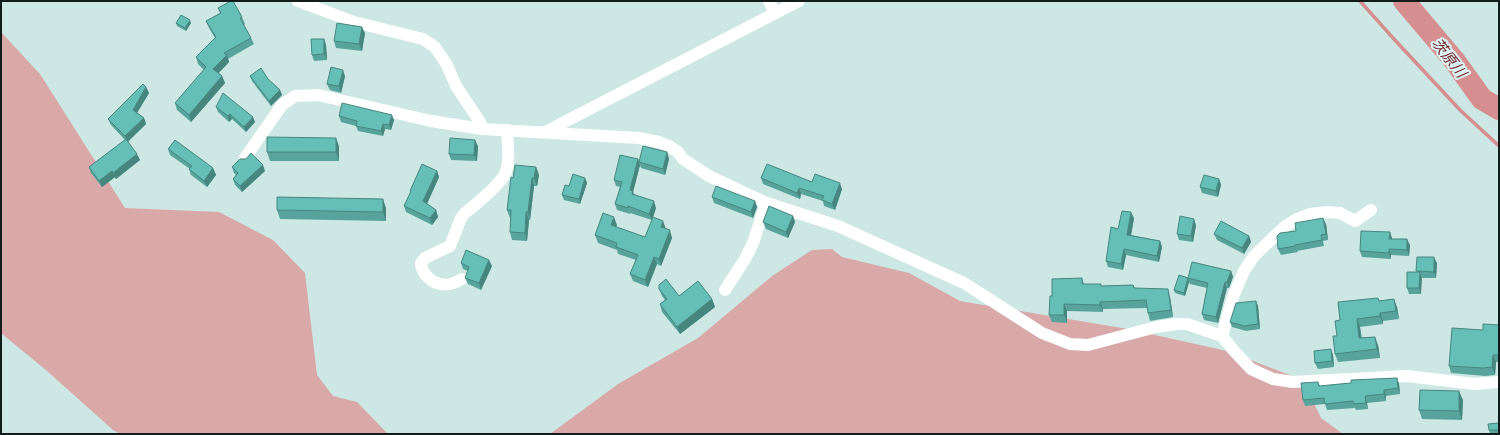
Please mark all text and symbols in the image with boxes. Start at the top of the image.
water label: 茨原川 [1426,33,1474,84]

